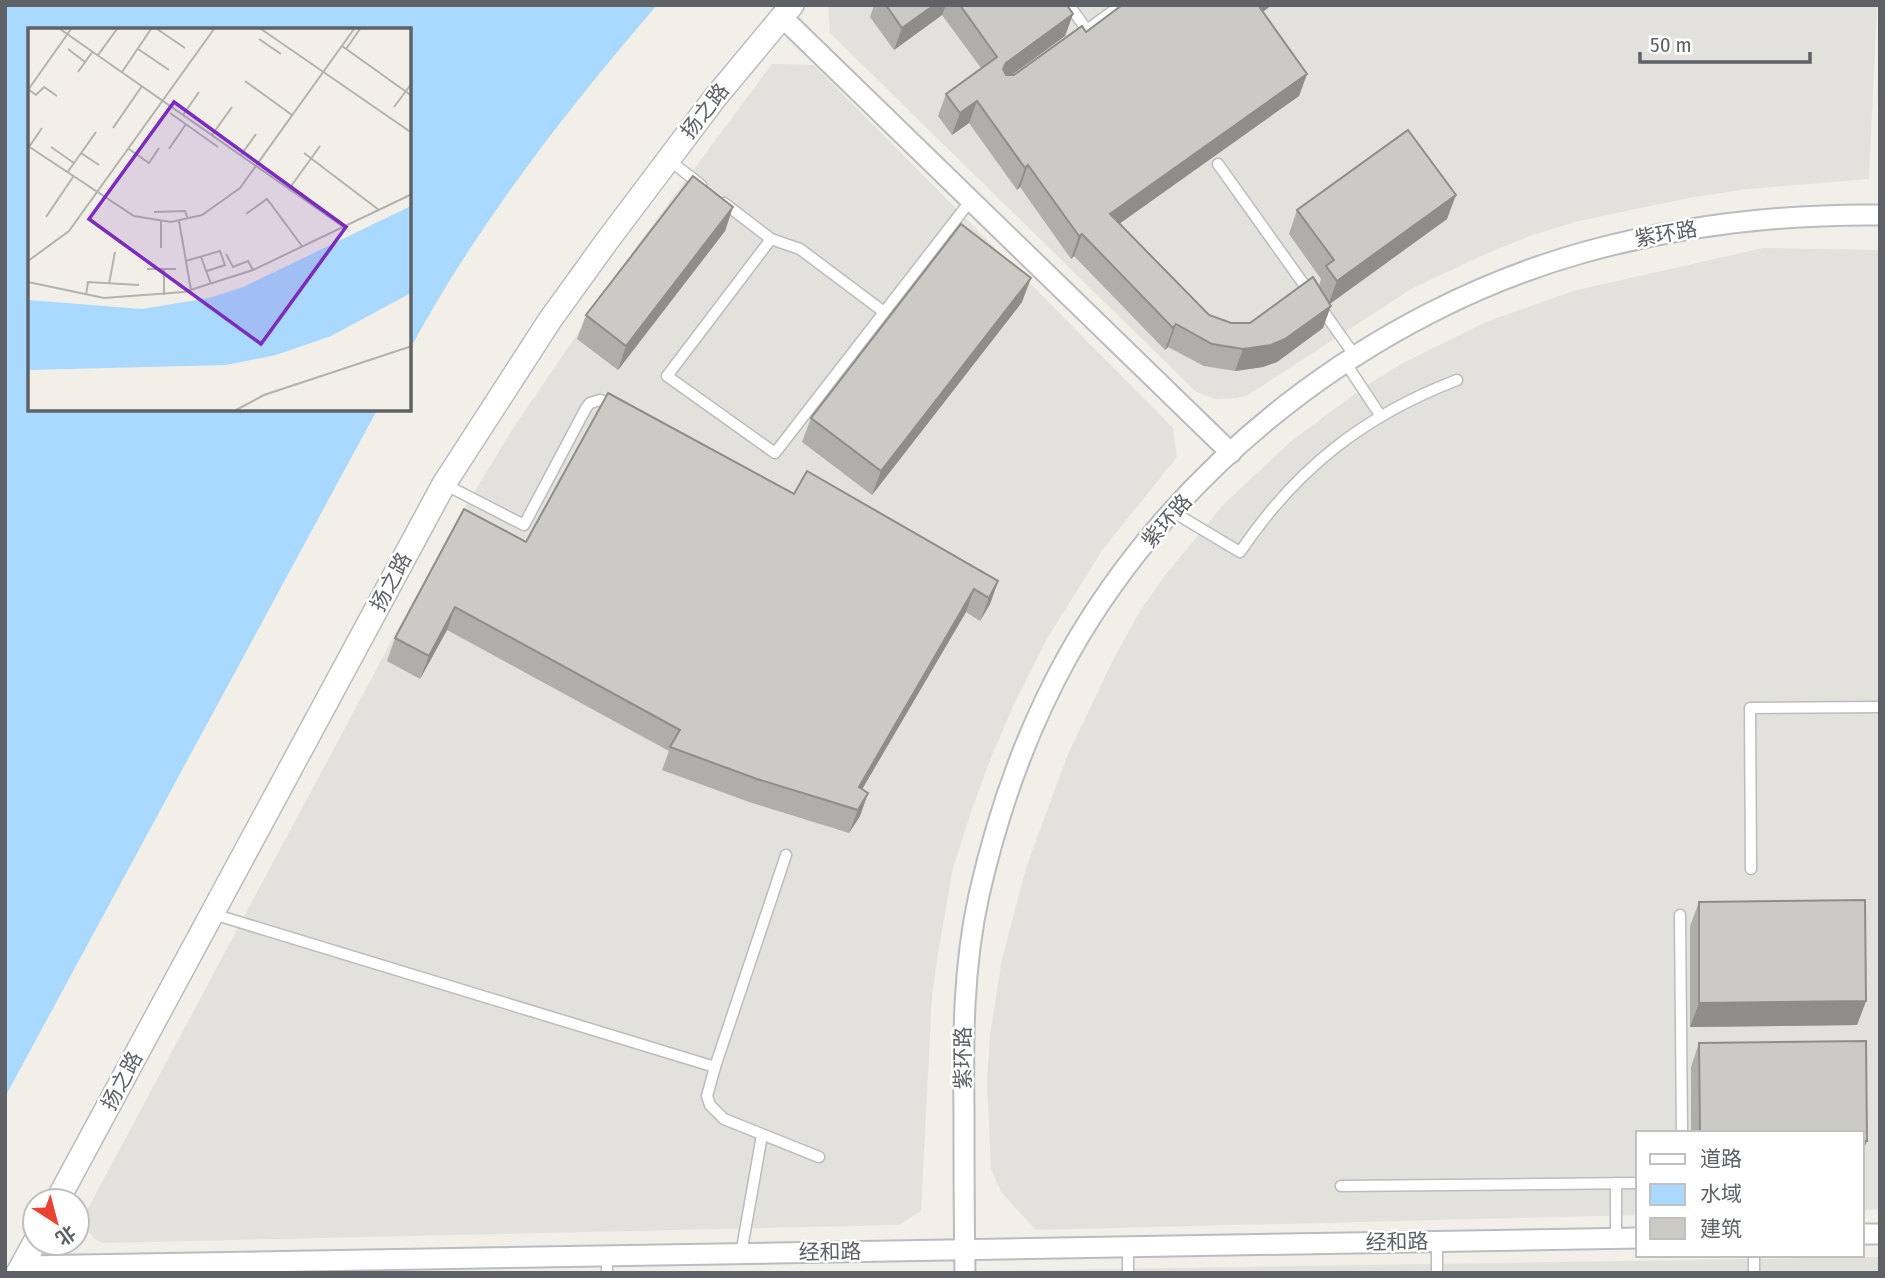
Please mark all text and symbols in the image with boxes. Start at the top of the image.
scale bar [1640,21,1810,65]
inset map [28,28,411,411]
text: 50 m [1650,32,1692,58]
street label: 扬之路 [675,78,735,144]
street label: 紫环路 [1633,216,1699,252]
street label: 紫环路 [1137,489,1197,553]
street label: 扬之路 [365,548,417,616]
street label: 紫环路 [950,1027,976,1090]
street label: 扬之路 [96,1047,148,1115]
legend [1636,1131,1864,1257]
text: 道路 [1700,1146,1742,1172]
text: 水域 [1700,1181,1742,1207]
north arrow [21,1187,91,1257]
text: 建筑 [1700,1216,1742,1242]
text: 北 [51,1220,80,1250]
street label: 经和路 [1365,1228,1429,1256]
street label: 经和路 [798,1238,862,1266]

